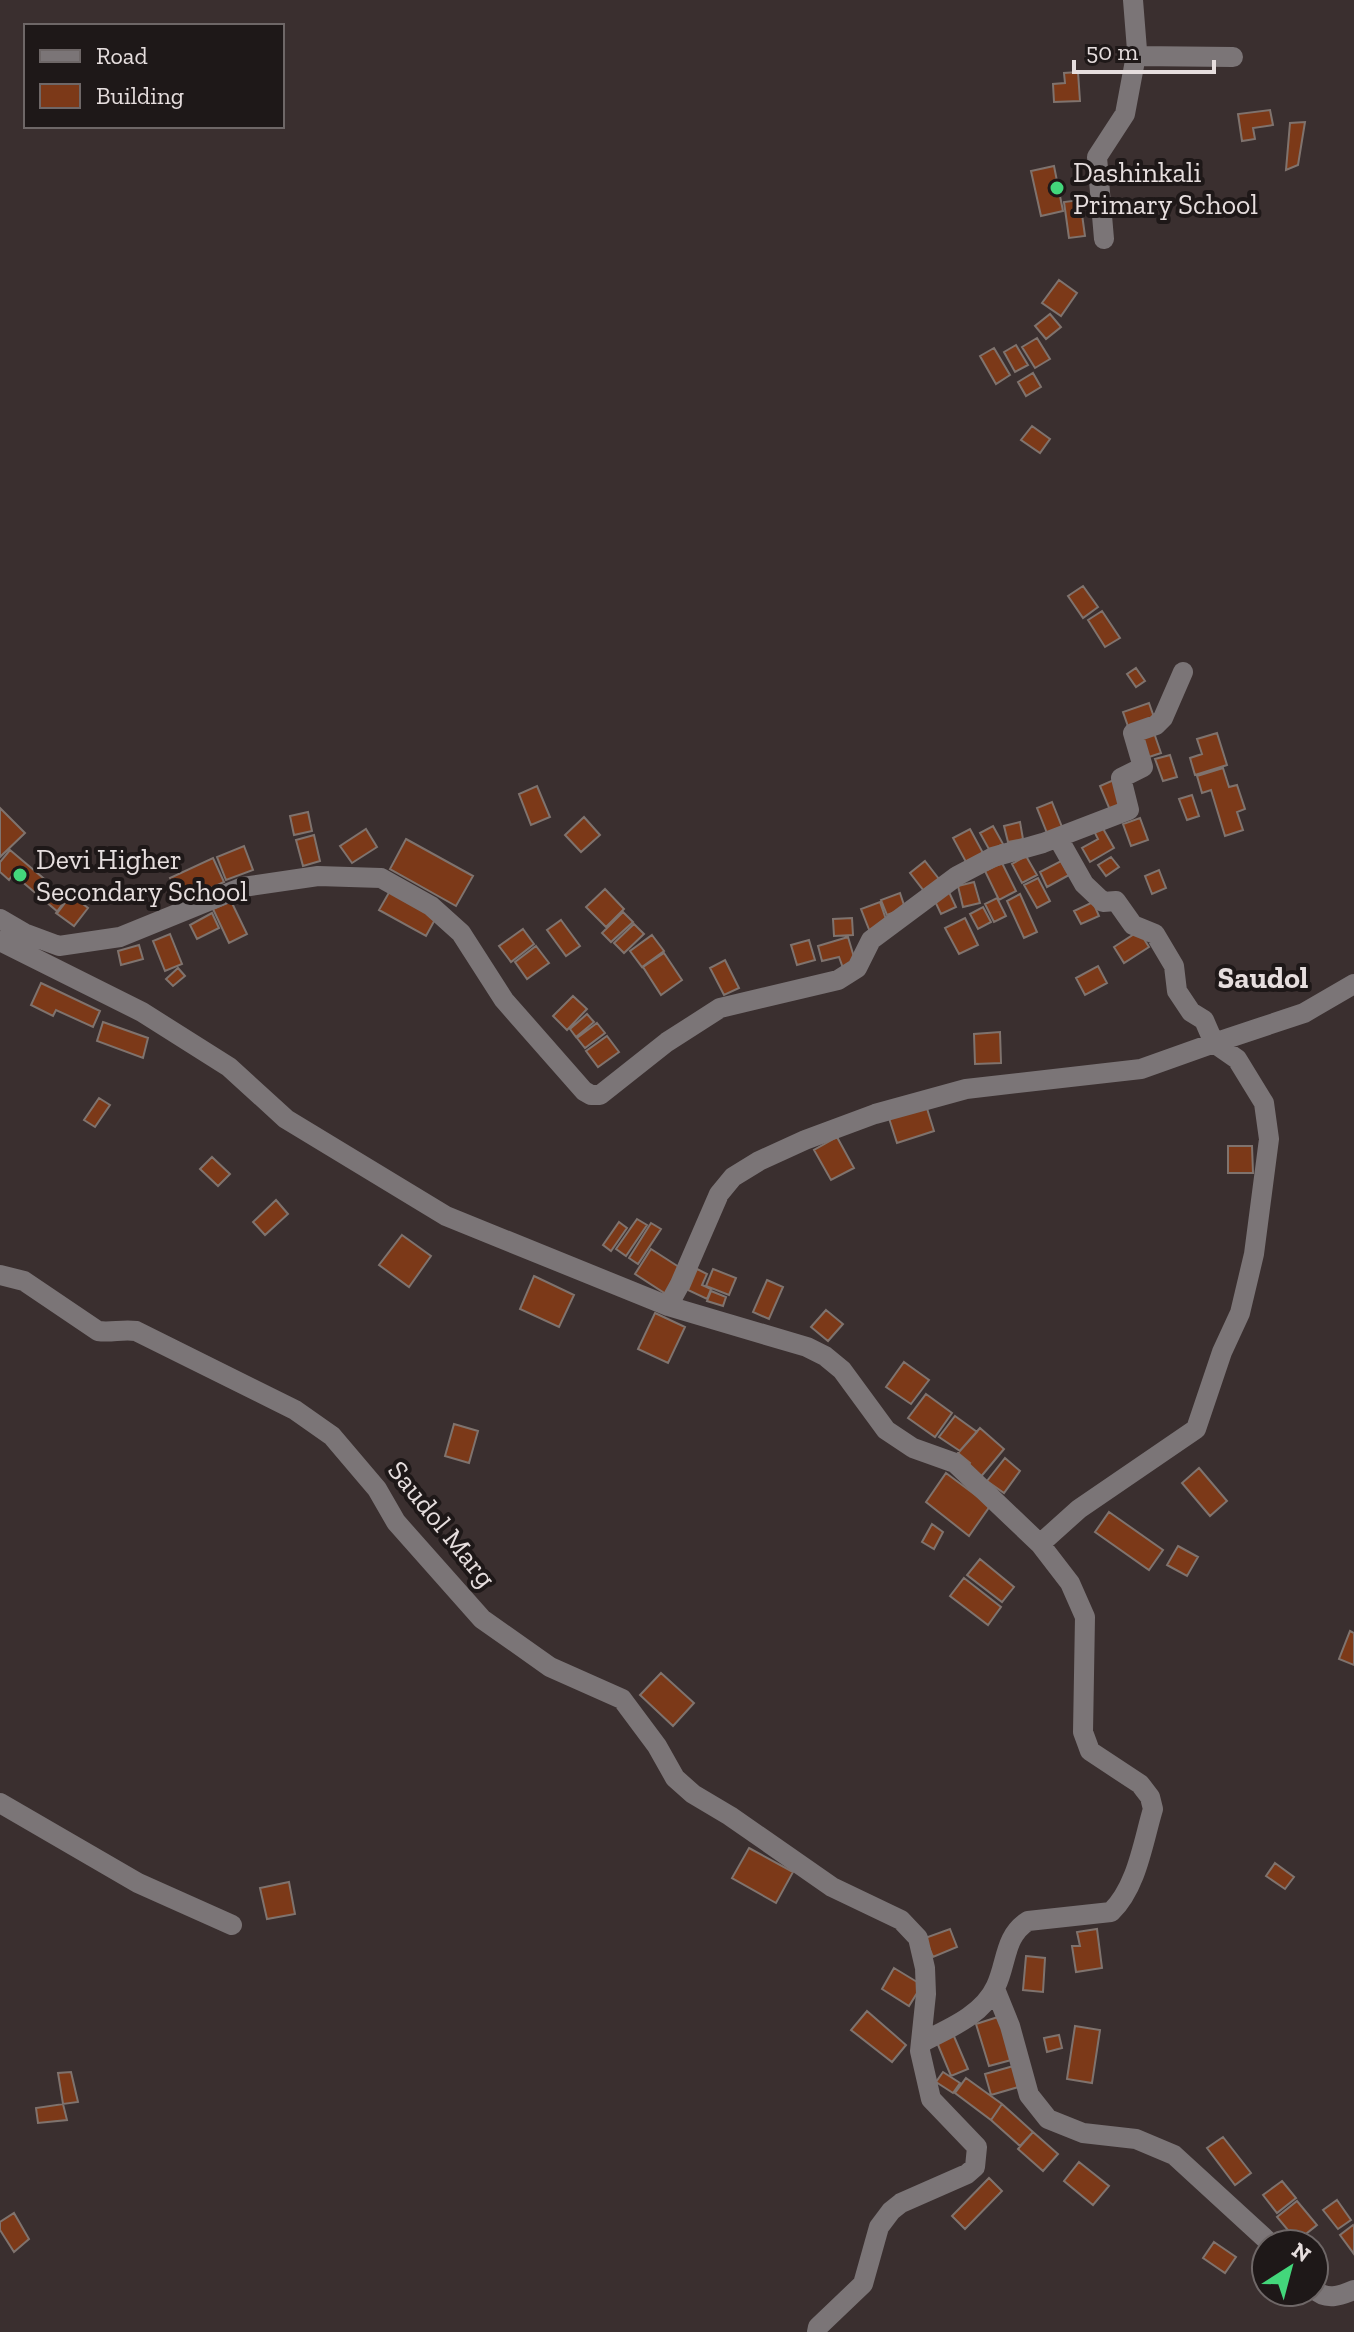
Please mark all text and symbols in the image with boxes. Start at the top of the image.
legend [24,24,284,128]
scale bar [1074,24,1214,74]
text: 50 m [1086,37,1139,66]
text: Road [96,41,148,70]
text: Building [96,81,184,110]
place label: Dashinkali Primary School [1073,156,1258,221]
marker: Dashinkali Primary School [1048,179,1066,197]
place label: Devi Higher Secondary School [36,843,248,908]
marker: Devi Higher Secondary School [11,866,29,884]
district label: Saudol [1218,960,1309,996]
street label: Saudol Marg [381,1454,503,1594]
north arrow [1250,2228,1330,2308]
text: N [1287,2236,1316,2268]

